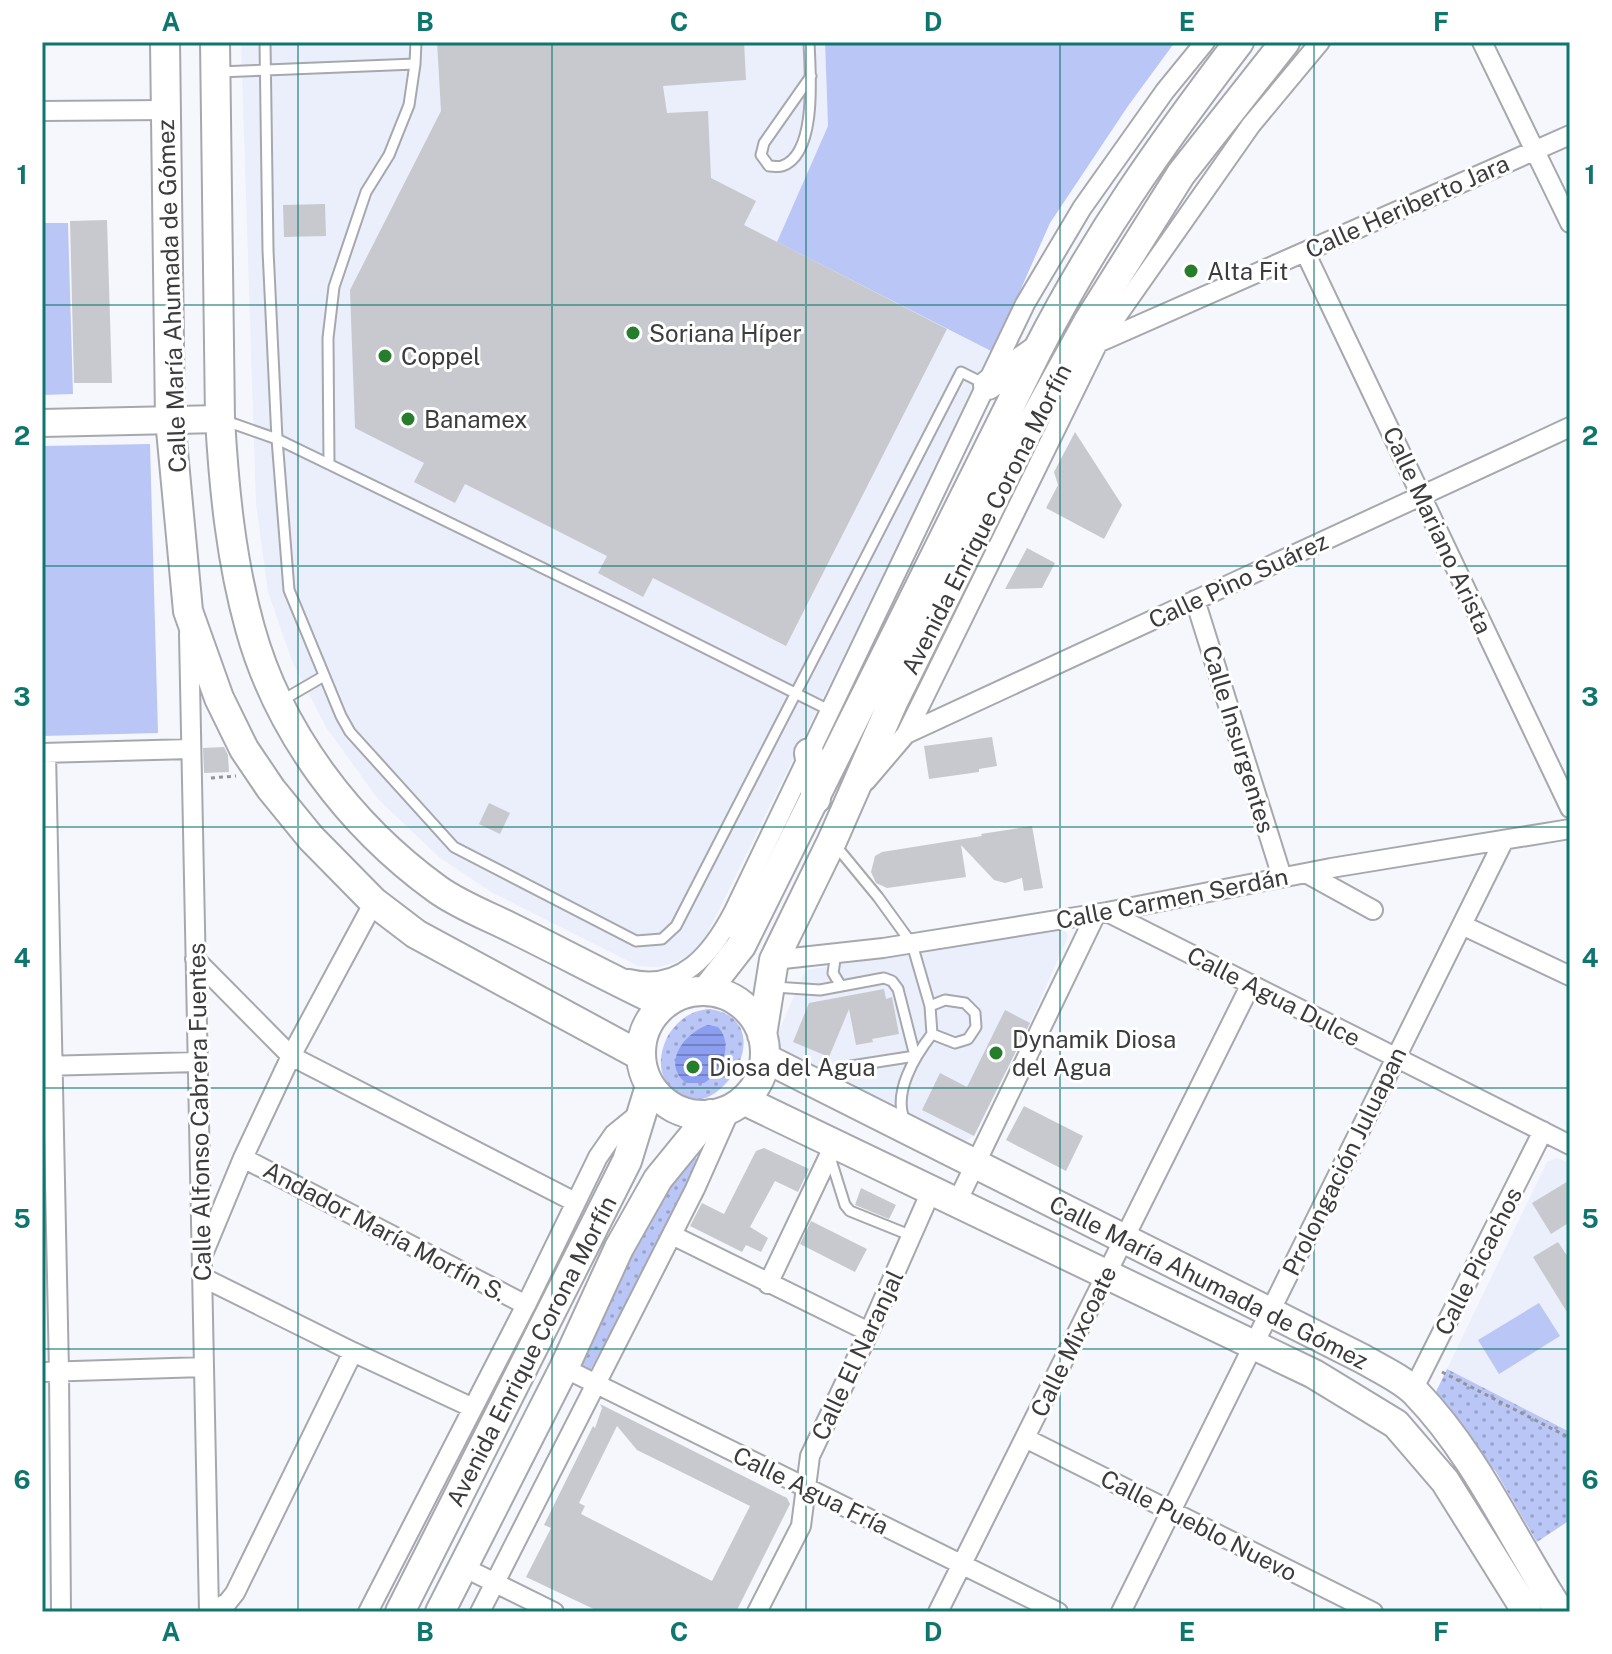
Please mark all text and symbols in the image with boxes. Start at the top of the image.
text: A [162,6,181,37]
text: B [416,6,434,37]
text: C [670,6,688,37]
text: D [924,6,942,37]
text: E [1179,6,1195,37]
text: F [1433,6,1449,37]
street label: Calle María Ahumada de Gómez [151,119,191,473]
street label: Calle Heriberto Jara [1301,149,1513,263]
text: 1 [16,159,28,190]
text: 1 [1584,159,1596,190]
place label: Alta Fit [1207,257,1288,285]
marker: Alta Fit [1182,262,1200,280]
place label: Soriana Híper [649,319,802,347]
marker: Soriana Híper [624,324,642,342]
place label: Coppel [401,342,481,370]
marker: Coppel [376,347,394,365]
street label: Avenida Enrique Corona Morfín [895,359,1077,679]
place label: Banamex [424,405,528,433]
marker: Banamex [399,410,417,428]
text: 2 [14,420,30,451]
text: 2 [1582,420,1598,451]
street label: Calle Mariano Arista [1378,422,1498,638]
street label: Calle Pino Suárez [1144,526,1332,634]
street label: Calle Insurgentes [1197,642,1281,836]
text: 3 [13,681,31,712]
text: 3 [1581,681,1599,712]
street label: Calle Carmen Serdán [1054,862,1290,934]
street label: Calle Agua Dulce [1183,940,1365,1052]
text: 4 [13,942,31,973]
street label: Calle Alfonso Cabrera Fuentes [182,942,216,1282]
text: 4 [1581,942,1599,973]
place label: Dynamik Diosa del Agua [1012,1025,1176,1081]
street label: Prolongación Juluapan [1276,1042,1412,1280]
marker: Dynamik Diosa del Agua [987,1044,1005,1062]
place label: Diosa del Agua [709,1053,876,1081]
marker: Diosa del Agua [684,1058,702,1076]
street label: Andador María Morfín S. [259,1155,511,1307]
street label: Calle Picachos [1429,1182,1527,1340]
street label: Calle María Ahumada de Gómez [1045,1189,1373,1375]
street label: Avenida Enrique Corona Morfín [440,1191,622,1511]
text: 5 [13,1203,31,1234]
text: 5 [1581,1203,1599,1234]
street label: Calle Mixcoate [1024,1261,1122,1421]
street label: Calle El Naranjal [805,1266,909,1444]
street label: Calle Agua Fría [729,1440,893,1540]
street label: Calle Pueblo Nuevo [1096,1463,1302,1587]
text: 6 [13,1464,31,1495]
text: 6 [1581,1464,1599,1495]
text: A [162,1616,181,1647]
text: B [416,1616,434,1647]
text: C [670,1616,688,1647]
text: D [924,1616,942,1647]
text: E [1179,1616,1195,1647]
text: F [1433,1616,1449,1647]

